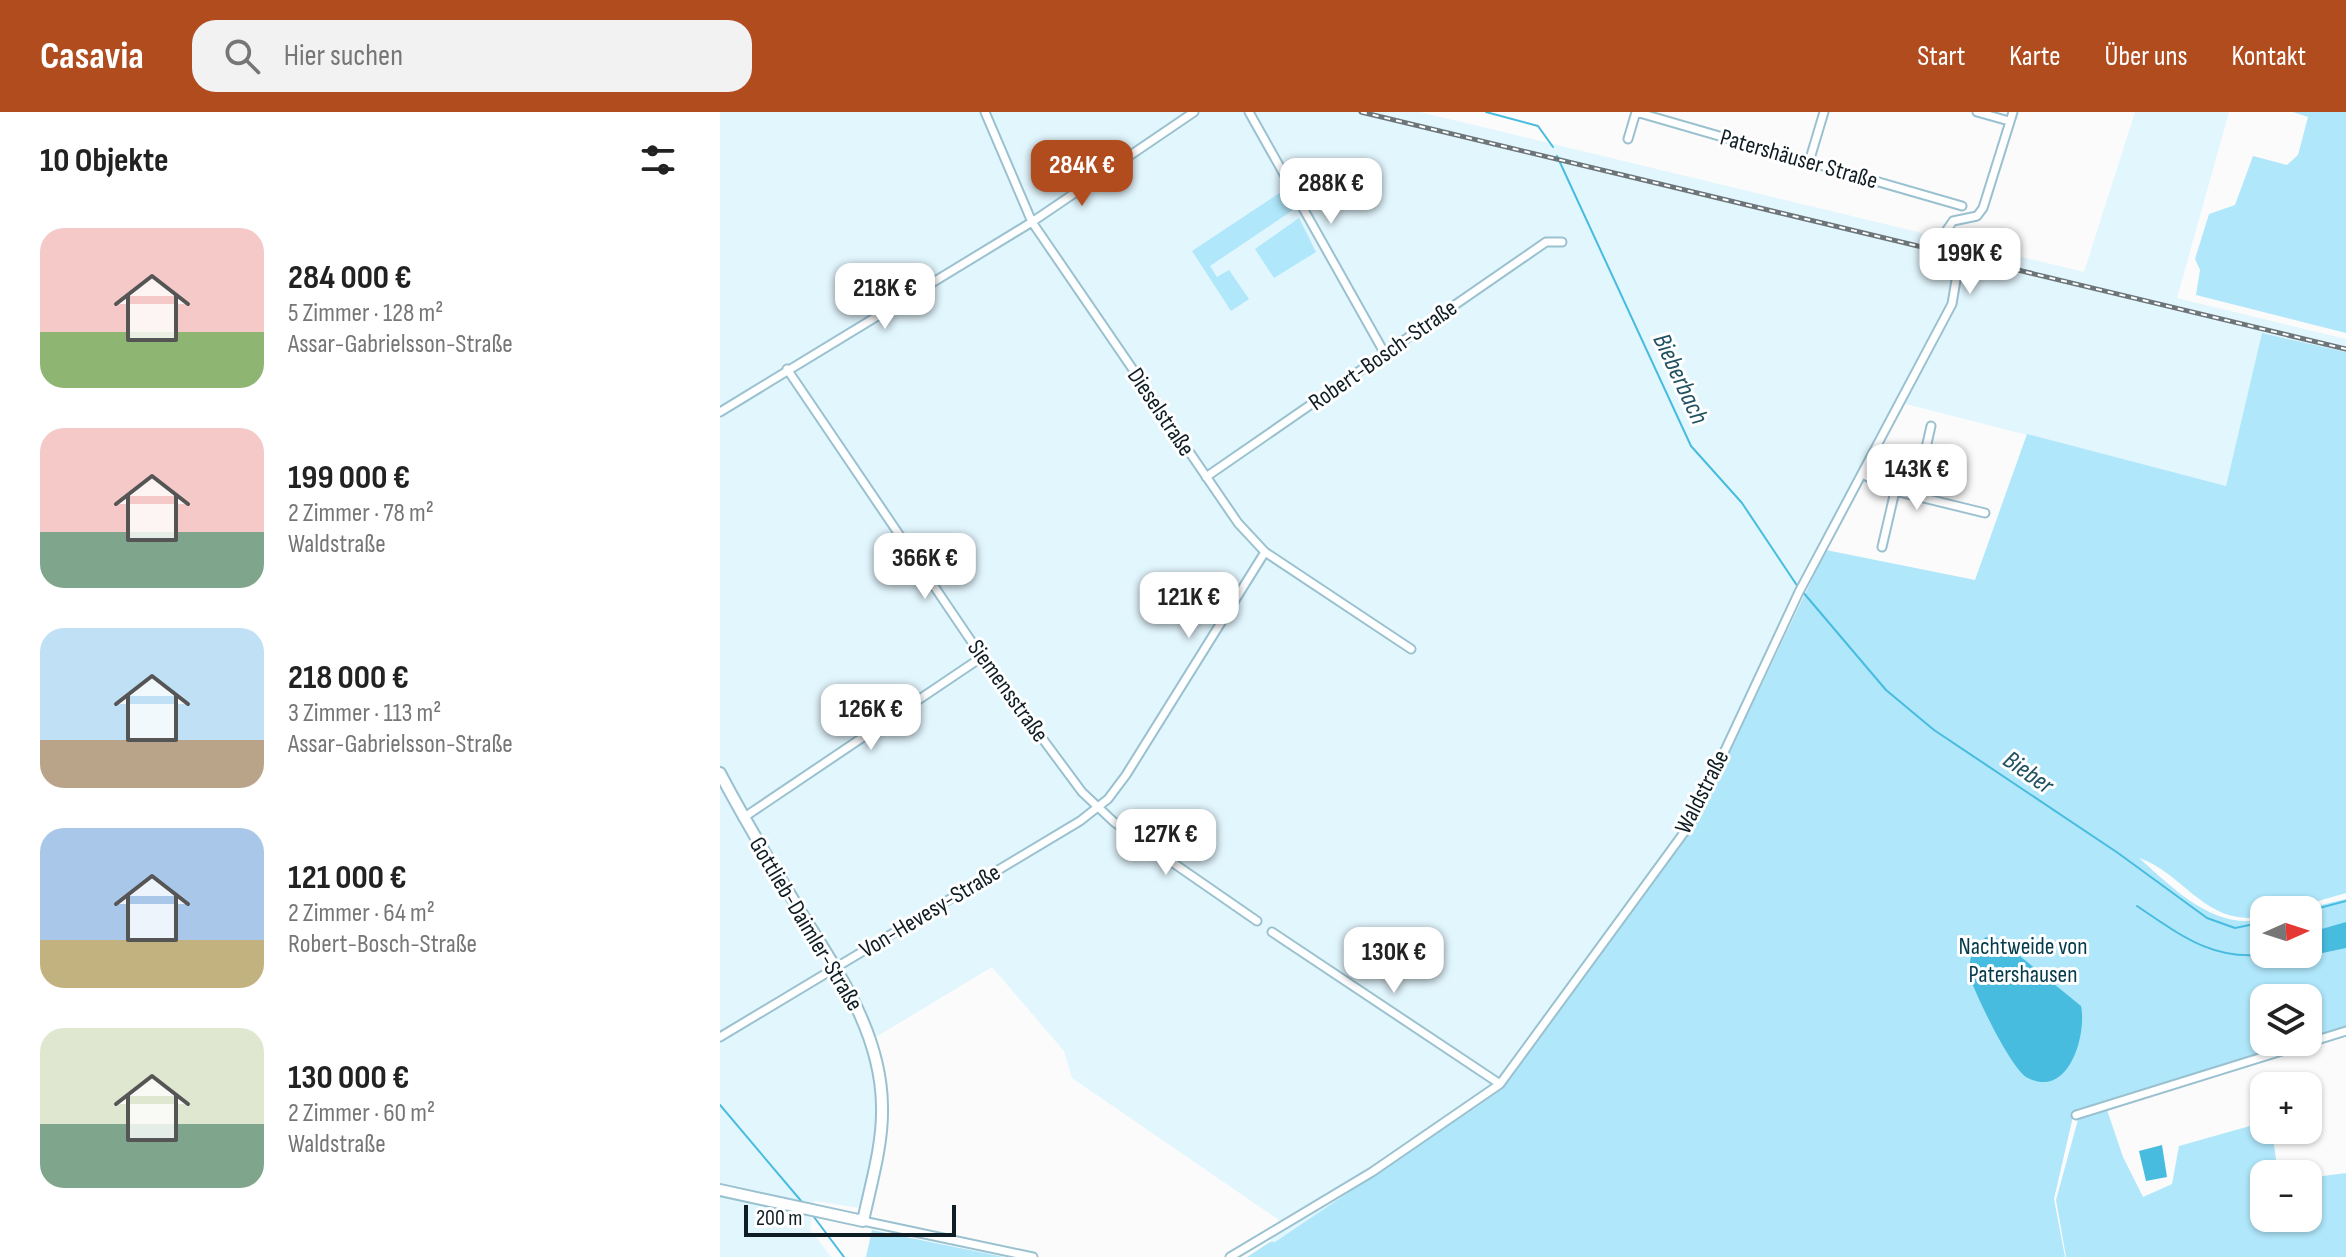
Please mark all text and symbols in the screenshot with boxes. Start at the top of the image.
search box [192,20,752,92]
text: Casavia [40,34,144,79]
icon: search [220,34,264,78]
text: Hier suchen [284,38,403,74]
text: Start [1917,40,1965,73]
text: Karte [2009,40,2061,73]
text: Über uns [2105,40,2188,73]
text: Kontakt [2232,40,2306,73]
street label: Patershäuser Straße [1717,123,1881,195]
icon: filters [636,138,680,182]
text: 10 Objekte [40,140,169,181]
pin: 284K € [1017,140,1147,208]
text: 284K € [1049,150,1115,181]
pin: 288K € [1266,158,1396,226]
text: 288K € [1298,168,1364,199]
pin: 199K € [1905,228,2035,296]
text: 199K € [1937,238,2003,269]
text: 284 000 € [288,257,412,298]
icon: home [104,260,200,356]
pin: 218K € [820,263,950,331]
text: 218K € [853,273,917,304]
street label: Robert-Bosch-Straße [1303,293,1463,417]
text: 5 Zimmer · 128 m² [288,298,443,329]
text: Assar-Gabrielsson-Straße [288,329,513,360]
water label: Bieberbach [1646,329,1714,429]
street label: Dieselstraße [1121,362,1201,462]
pin: 143K € [1852,444,1982,512]
text: 143K € [1885,454,1949,485]
text: 199 000 € [288,457,410,498]
icon: home [104,460,200,556]
text: 2 Zimmer · 78 m² [288,498,434,529]
text: Waldstraße [288,529,386,560]
pin: 366K € [860,533,990,601]
text: 366K € [892,543,958,574]
pin: 121K € [1124,572,1254,640]
text: 121K € [1158,582,1220,613]
street label: Siemensstraße [961,634,1055,748]
text: 218 000 € [288,657,409,698]
icon: home [104,660,200,756]
pin: 126K € [806,684,936,752]
text: 126K € [839,694,903,725]
text: 3 Zimmer · 113 m² [288,698,441,729]
text: Assar-Gabrielsson-Straße [288,729,513,760]
street label: Waldstraße [1669,745,1735,839]
water label: Bieber [1997,745,2060,802]
pin: 127K € [1101,809,1231,877]
text: 127K € [1134,819,1198,850]
street label: Gottlieb-Daimler-Straße [743,832,869,1016]
text: 121 000 € [288,857,407,898]
street label: Von-Hevesy-Straße [854,858,1006,964]
icon: home [104,860,200,956]
north arrow [2250,896,2322,968]
map controls [2250,896,2322,1232]
text: 2 Zimmer · 64 m² [288,898,435,929]
pin: 130K € [1329,927,1459,995]
text: Robert-Bosch-Straße [288,929,477,960]
park label: Nachtweide von Patershausen [1958,932,2088,989]
text: 130K € [1362,937,1426,968]
button: layers [2250,984,2322,1056]
text: 130 000 € [288,1057,409,1098]
icon: home [104,1060,200,1156]
button: + [2250,1072,2322,1144]
text: 2 Zimmer · 60 m² [288,1098,435,1129]
text: Waldstraße [288,1129,386,1160]
button: − [2250,1160,2322,1232]
scale bar [744,1201,956,1237]
text: 200 m [756,1205,802,1232]

